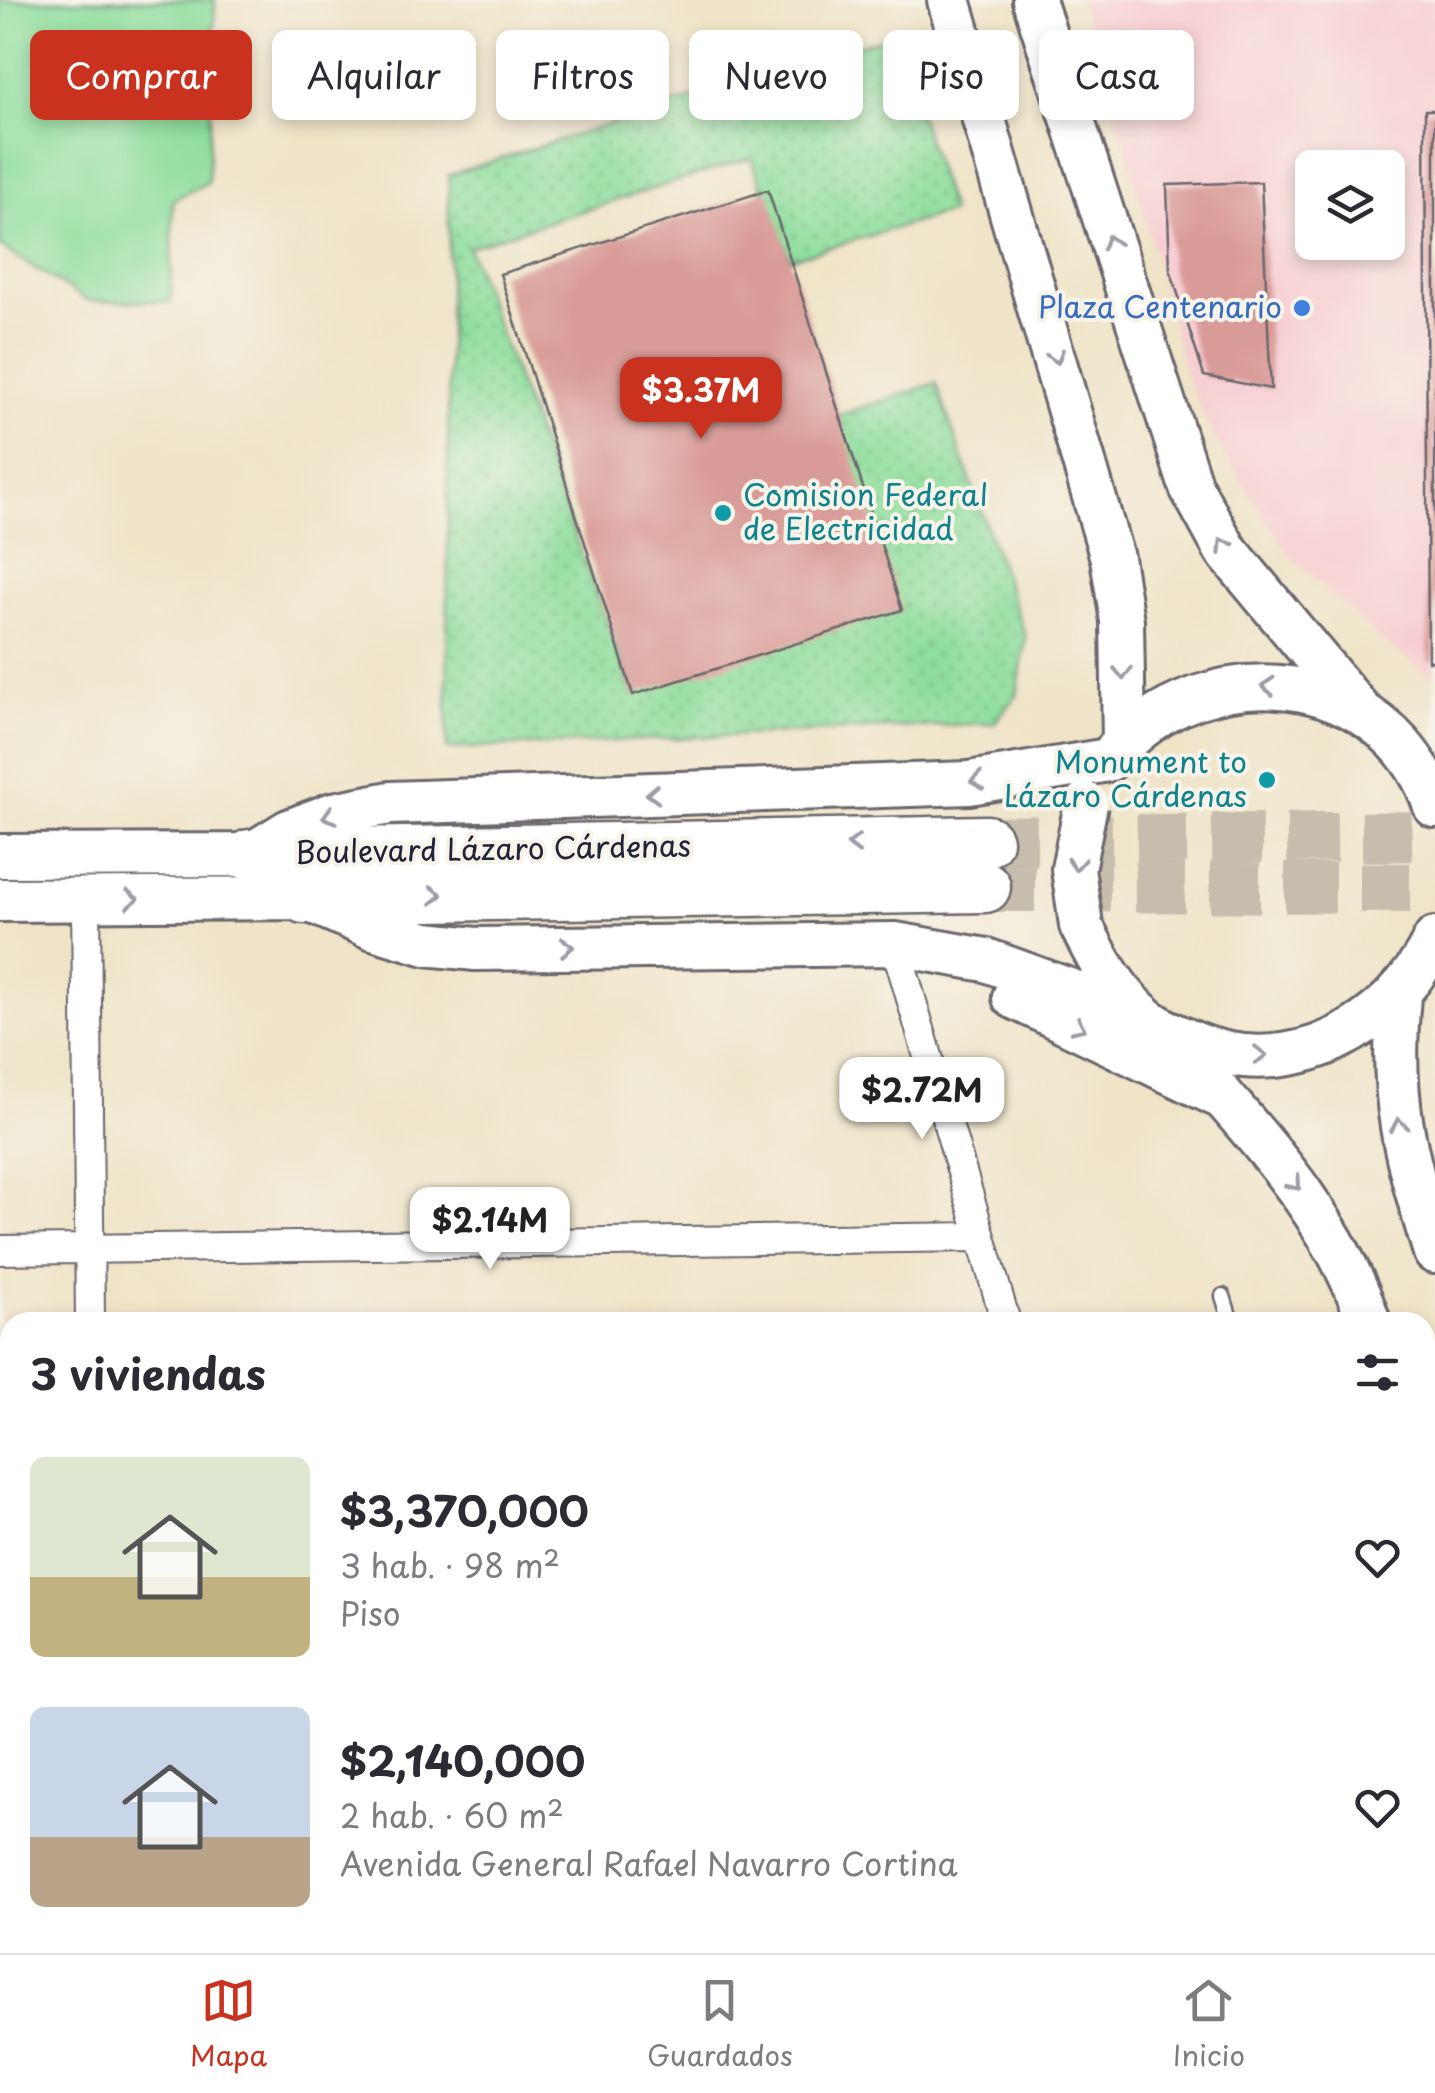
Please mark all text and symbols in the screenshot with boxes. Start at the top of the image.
chip: Comprar [30,30,252,120]
chip: Alquilar [272,30,476,120]
chip: Filtros [496,30,669,120]
chip: Nuevo [689,30,863,120]
chip: Piso [883,30,1019,120]
chip: Casa [1039,30,1194,120]
map controls [1295,150,1405,260]
button: layers [1295,150,1405,260]
one-way arrow [1101,234,1122,251]
place label: Plaza Centenario [1038,283,1282,328]
marker: Plaza Centenario [1291,297,1313,319]
one-way arrow [1044,347,1065,364]
pin: $3.37M [620,357,782,442]
text: $3.37M [642,365,760,413]
place label: Comision Federal de Electricidad [743,471,988,550]
marker: Comision Federal de Electricidad [712,502,734,524]
one-way arrow [1218,537,1237,555]
one-way arrow [1113,666,1134,682]
one-way arrow [1260,676,1276,697]
place label: Monument to Lázaro Cárdenas [1004,738,1247,817]
marker: Monument to Lázaro Cárdenas [1256,769,1278,791]
one-way arrow [969,770,985,791]
one-way arrow [644,783,660,804]
one-way arrow [322,805,339,825]
street label: Boulevard Lázaro Cárdenas [295,822,691,873]
one-way arrow [846,833,862,854]
one-way arrow [1065,857,1086,873]
one-way arrow [429,885,445,906]
one-way arrow [126,888,141,910]
one-way arrow [560,937,576,958]
one-way arrow [1069,1015,1087,1035]
one-way arrow [1253,1044,1268,1066]
pin: $2.72M [841,1057,1003,1142]
text: $2.72M [861,1065,983,1113]
one-way arrow [1389,1116,1410,1133]
one-way arrow [1284,1172,1302,1190]
pin: $2.14M [409,1187,571,1272]
text: $2.14M [432,1195,548,1243]
text: 3 viviendas [30,1341,266,1404]
icon: filters [1350,1345,1405,1400]
text: $3,370,000 [340,1478,589,1541]
icon: home [110,1497,230,1617]
icon: heart [1350,1530,1405,1585]
text: 3 hab. · 98 m² [340,1541,560,1589]
text: Piso [340,1589,401,1637]
text: $2,140,000 [340,1728,585,1791]
icon: home [110,1747,230,1867]
icon: heart [1350,1780,1405,1835]
text: 2 hab. · 60 m² [340,1791,564,1839]
text: Avenida General Rafael Navarro Cortina [340,1839,958,1887]
tab: Mapa [190,1973,267,2076]
tab: Guardados [647,1973,793,2076]
tab: Inicio [1173,1973,1245,2076]

